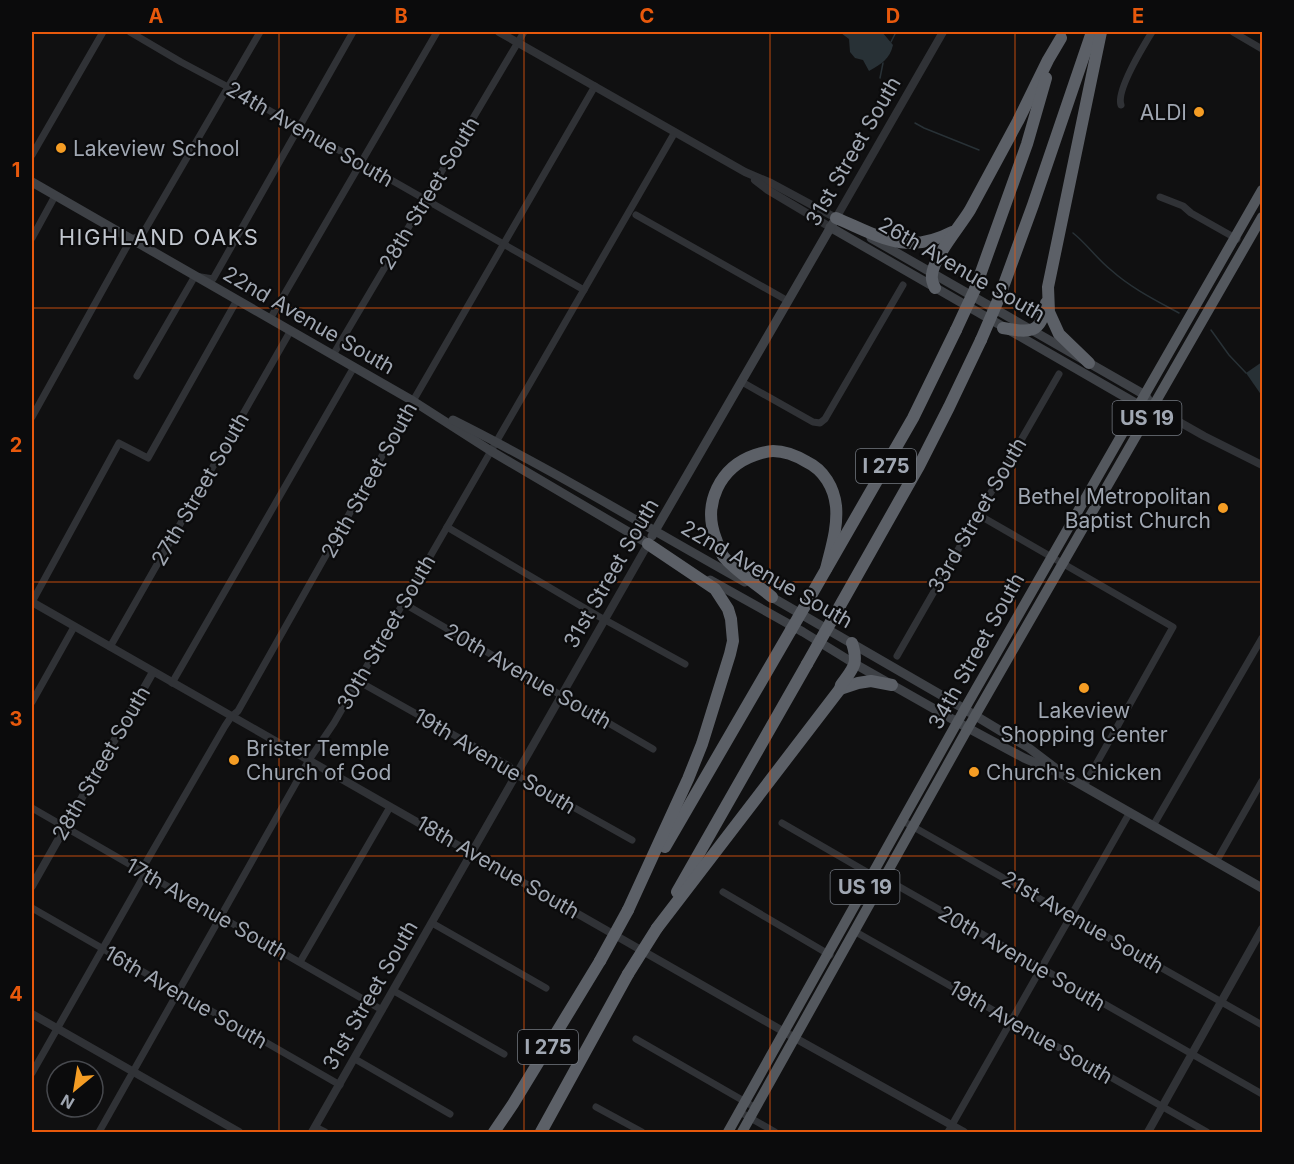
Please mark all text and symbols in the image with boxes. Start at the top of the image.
text: A [149,4,164,28]
text: B [394,4,408,28]
text: C [640,4,654,28]
text: D [886,4,900,28]
text: E [1132,4,1144,28]
street label: 31st Street South [800,72,906,230]
street label: 24th Avenue South [222,76,398,192]
place label: ALDI [1140,100,1187,125]
marker: ALDI [1192,105,1206,119]
street label: 28th Street South [373,112,485,274]
place label: Lakeview School [73,136,240,161]
marker: Lakeview School [54,141,68,155]
text: 1 [12,158,20,182]
street label: 26th Avenue South [874,211,1050,327]
district label: HIGHLAND OAKS [59,224,259,250]
street label: 22nd Avenue South [219,261,399,379]
street label: 29th Street South [316,398,422,562]
road number: US 19 [1112,401,1182,435]
street label: 27th Street South [146,408,254,570]
text: 2 [10,433,22,457]
street label: 33rd Street South [922,433,1032,597]
road number: I 275 [856,449,916,483]
place label: Bethel Metropolitan Baptist Church [1017,484,1211,533]
street label: 31st Street South [558,494,664,652]
marker: Bethel Metropolitan Baptist Church [1216,501,1230,515]
street label: 22nd Avenue South [677,515,857,633]
street label: 30th Street South [332,550,440,714]
street label: 34th Street South [923,569,1029,733]
street label: 20th Avenue South [440,618,616,734]
street label: 28th Street South [47,681,155,845]
marker: Lakeview Shopping Center [1077,681,1091,695]
place label: Lakeview Shopping Center [1000,698,1168,747]
street label: 19th Avenue South [409,703,581,819]
text: 3 [10,707,22,731]
place label: Brister Temple Church of God [246,736,391,785]
marker: Brister Temple Church of God [227,753,241,767]
place label: Church's Chicken [986,760,1162,785]
marker: Church's Chicken [967,765,981,779]
street label: 18th Avenue South [412,810,584,924]
street label: 17th Avenue South [121,852,293,966]
street label: 21st Avenue South [998,866,1168,978]
road number: US 19 [830,870,900,904]
street label: 20th Avenue South [934,900,1110,1016]
street label: 31st Street South [317,916,423,1074]
street label: 16th Avenue South [100,940,272,1054]
street label: 19th Avenue South [945,975,1117,1089]
text: 4 [9,982,23,1006]
road number: I 275 [518,1030,578,1064]
north arrow [45,1059,105,1119]
text: N [57,1090,78,1114]

